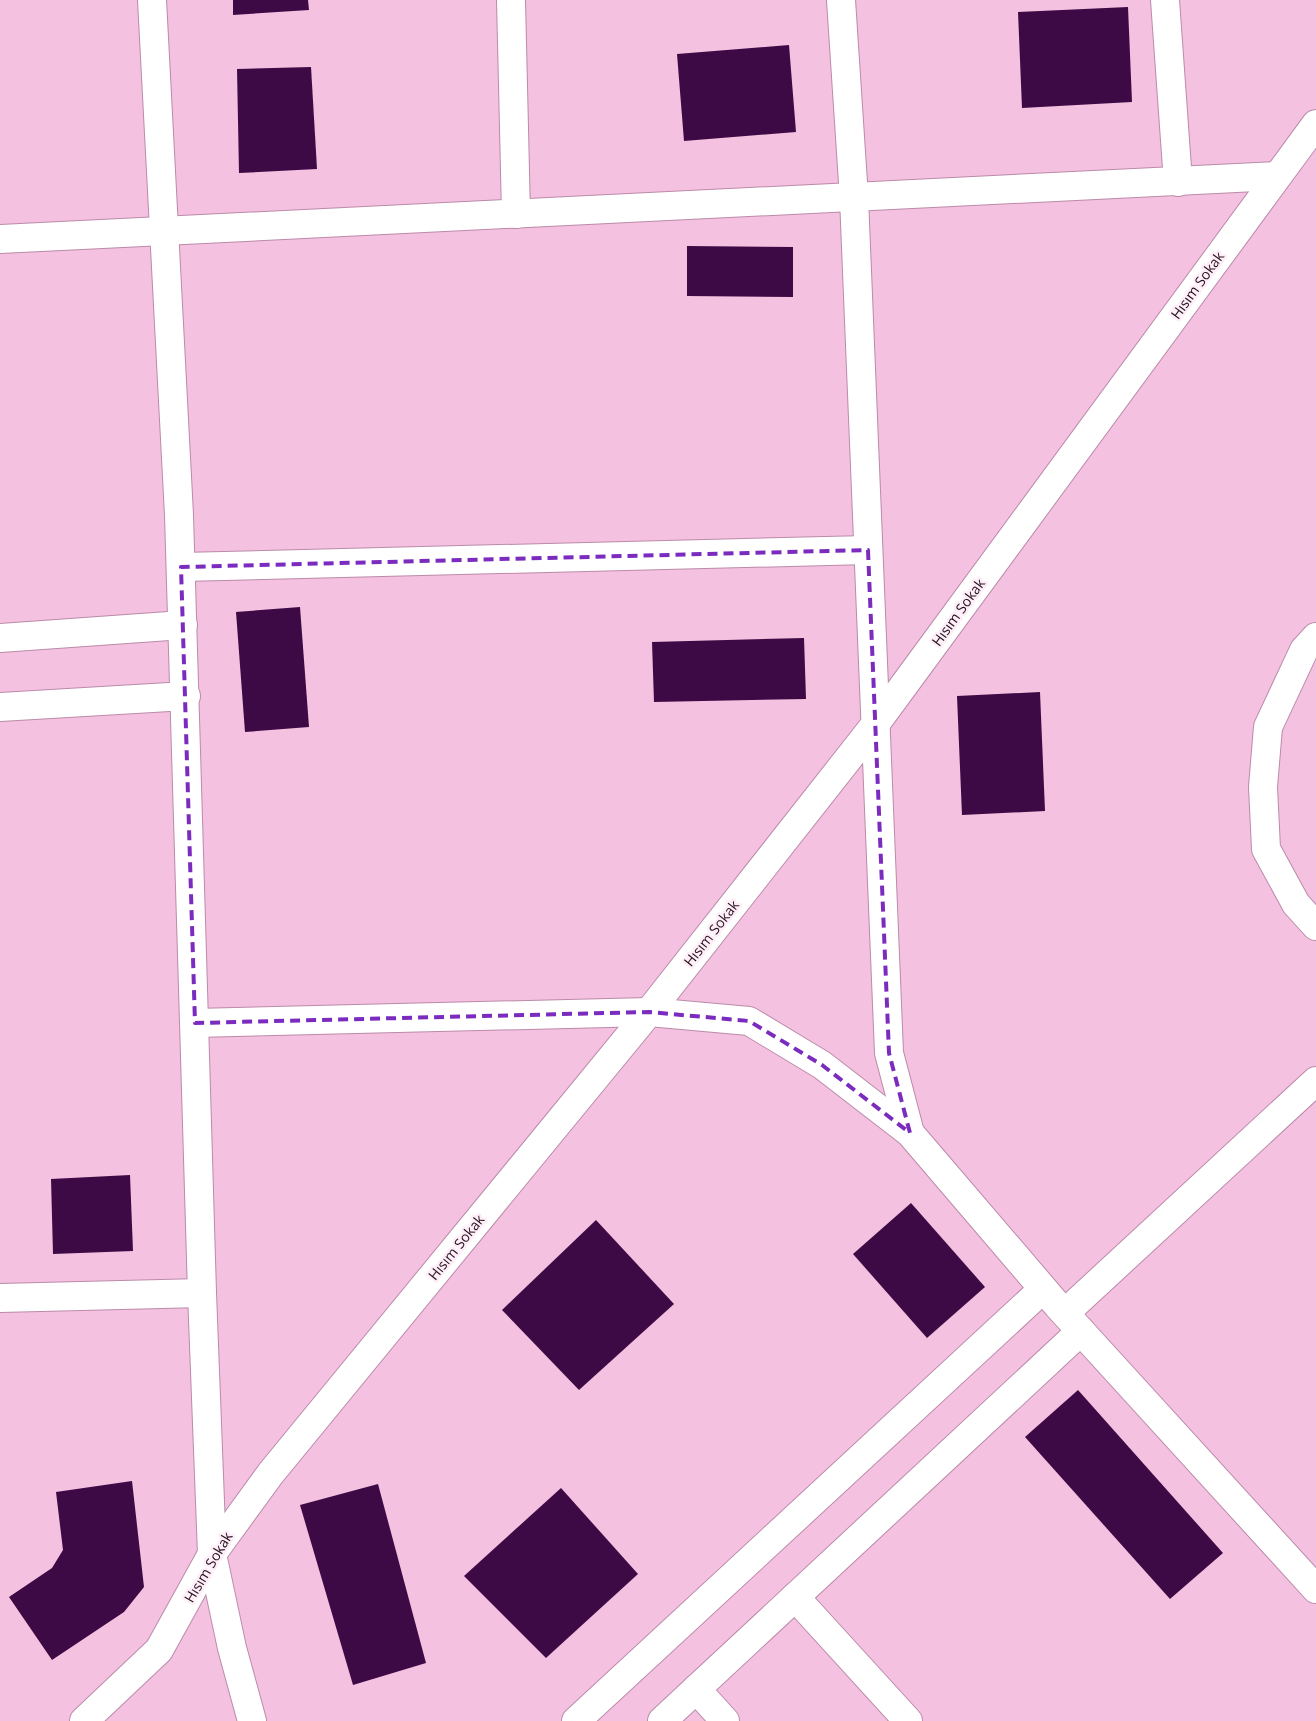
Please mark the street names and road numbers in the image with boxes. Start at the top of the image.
street label: Hısım Sokak [1166,247,1228,323]
street label: Hısım Sokak [927,574,989,650]
street label: Hısım Sokak [679,895,743,970]
street label: Hısım Sokak [424,1210,489,1284]
street label: Hısım Sokak [179,1528,237,1606]

